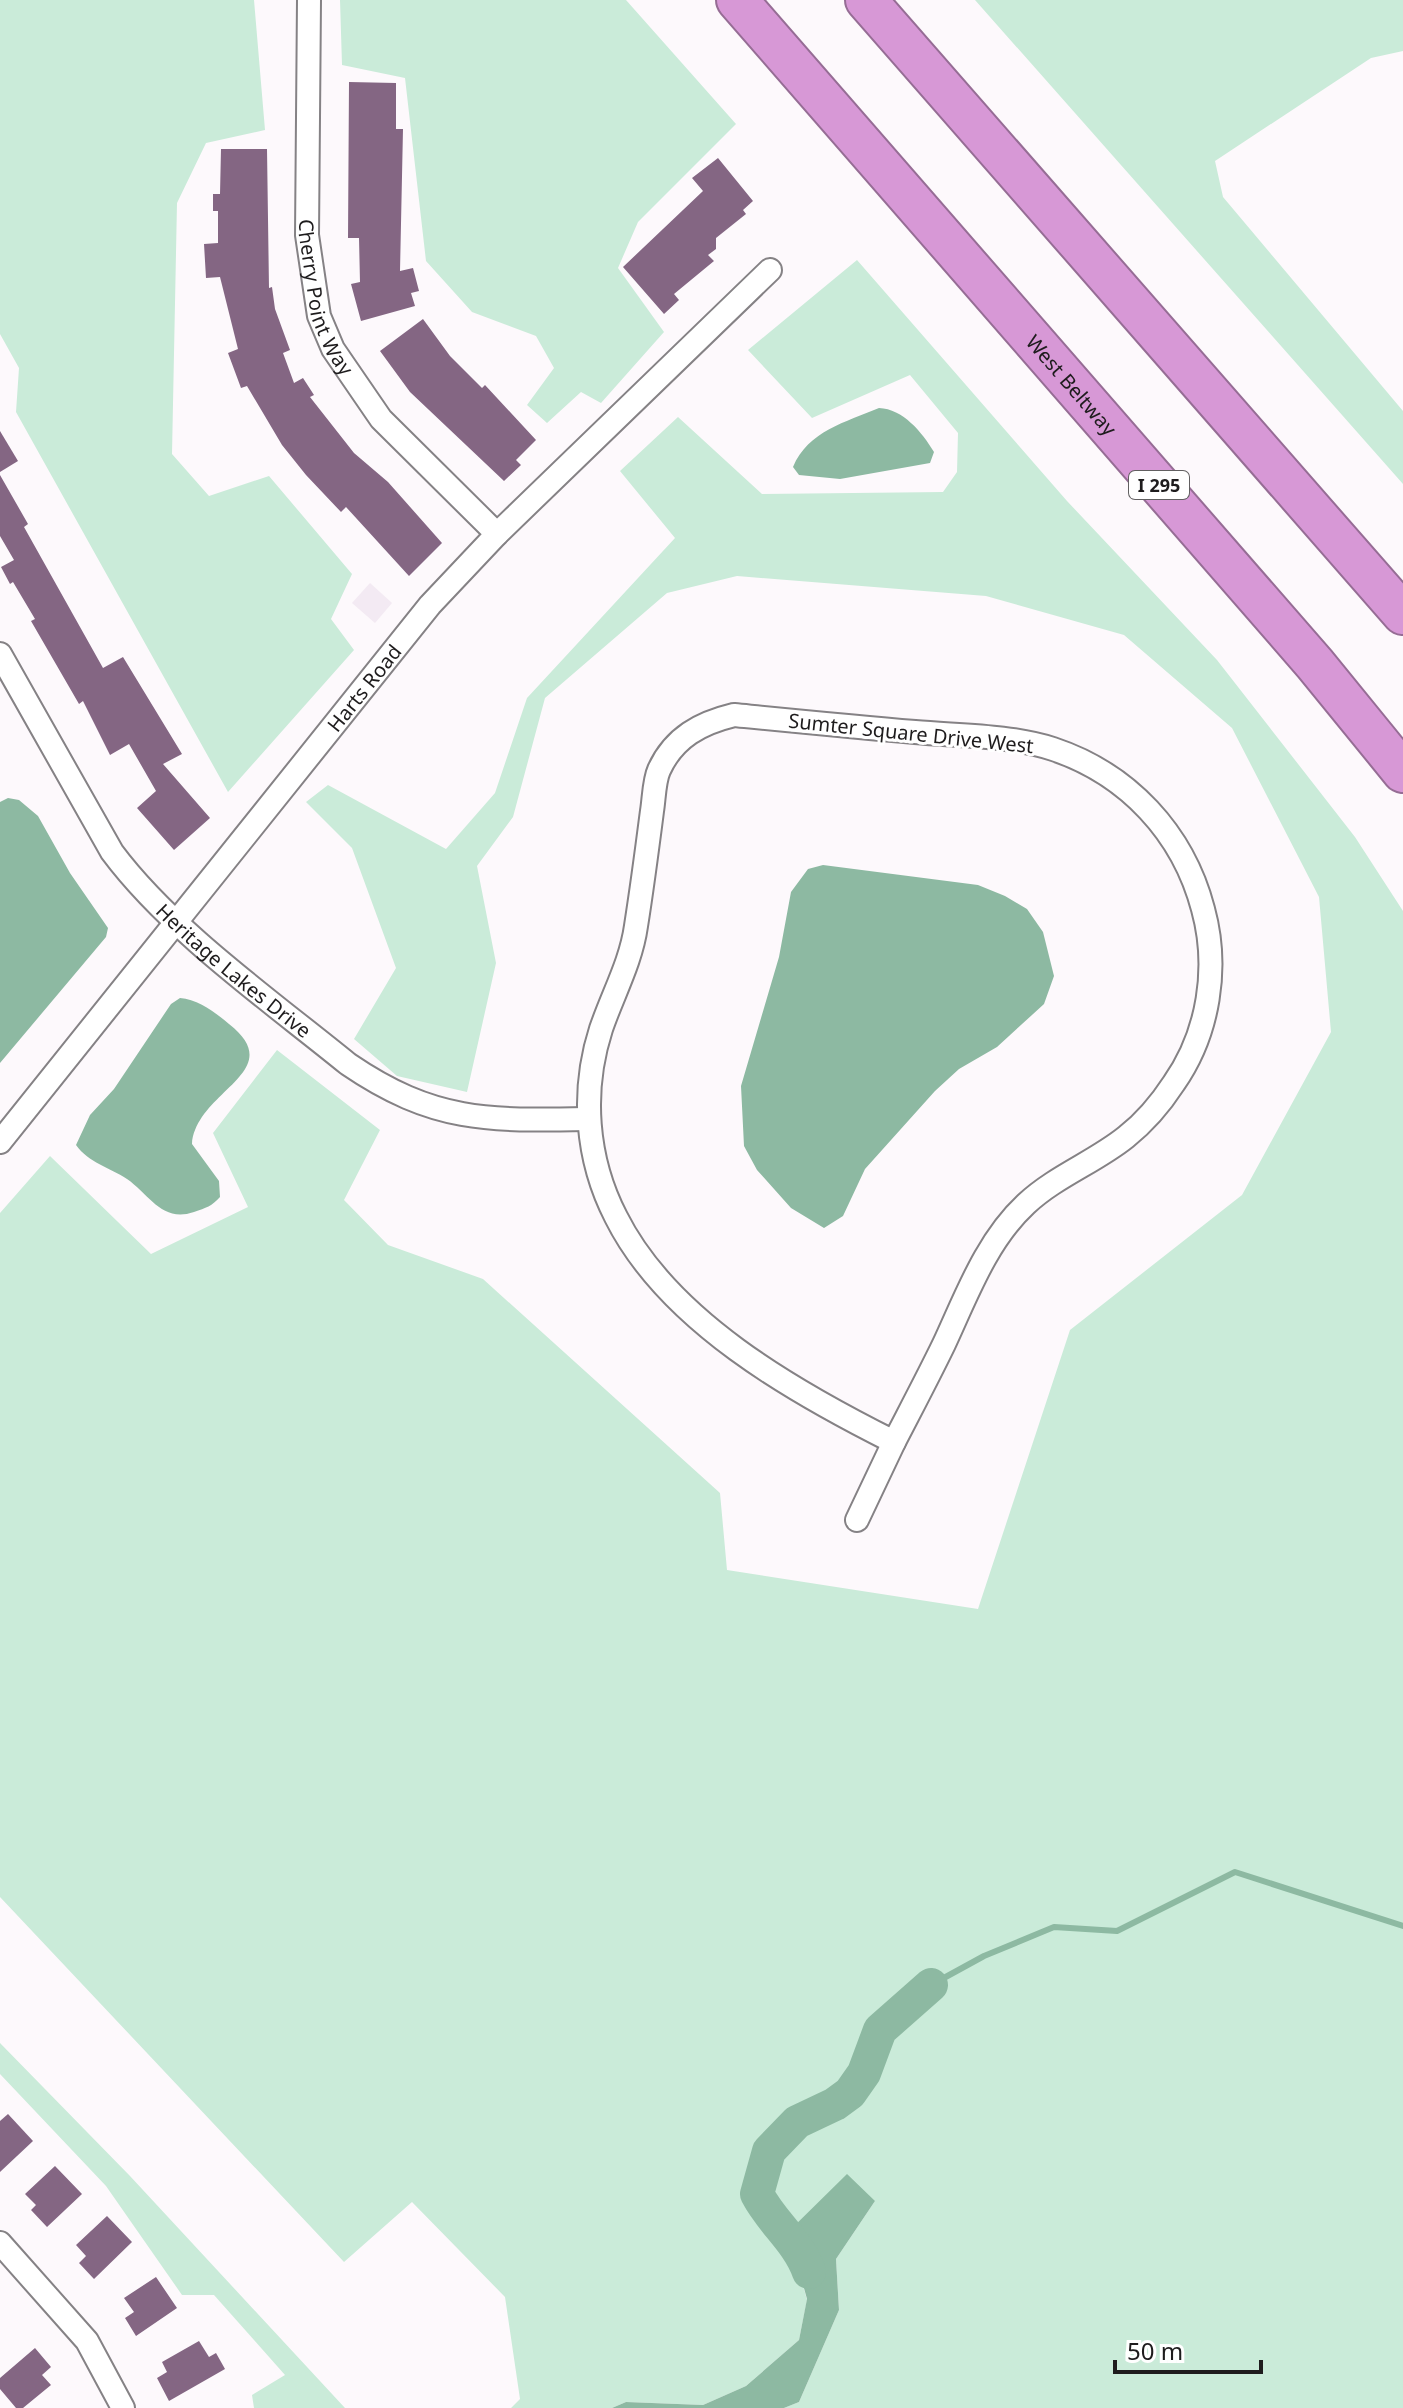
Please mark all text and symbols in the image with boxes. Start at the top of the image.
street label: Cherry Point Way [293,219,361,381]
street label: West Beltway [1021,329,1124,441]
road number: I 295 [1129,471,1189,499]
street label: Harts Road [321,638,407,737]
street label: Sumter Square Drive West [787,707,1035,759]
street label: Heritage Lakes Drive [151,897,317,1043]
scale bar [1115,2324,1261,2374]
text: 50 m [1127,2334,1183,2367]

